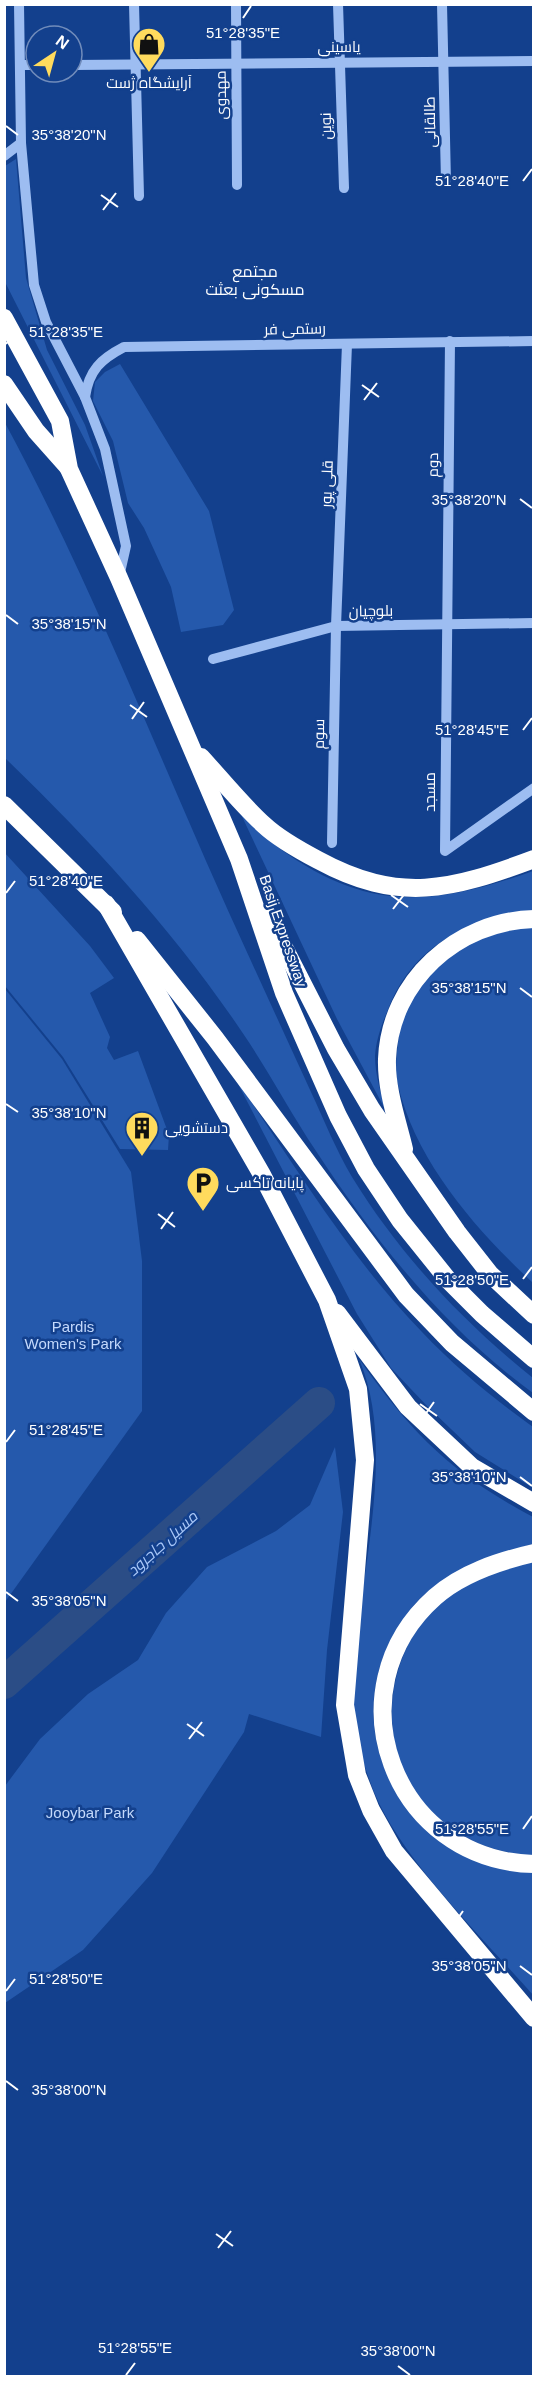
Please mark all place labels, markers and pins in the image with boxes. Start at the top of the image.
shop icon: آرایشگاه ژست [131,26,167,73]
place label: آرایشگاه ژست [106,74,192,92]
building icon: دستشویی [124,1110,160,1157]
place label: دستشویی [165,1119,228,1138]
parking icon: پایانه تاکسی [185,1165,221,1212]
place label: پایانه تاکسی [226,1174,304,1193]

